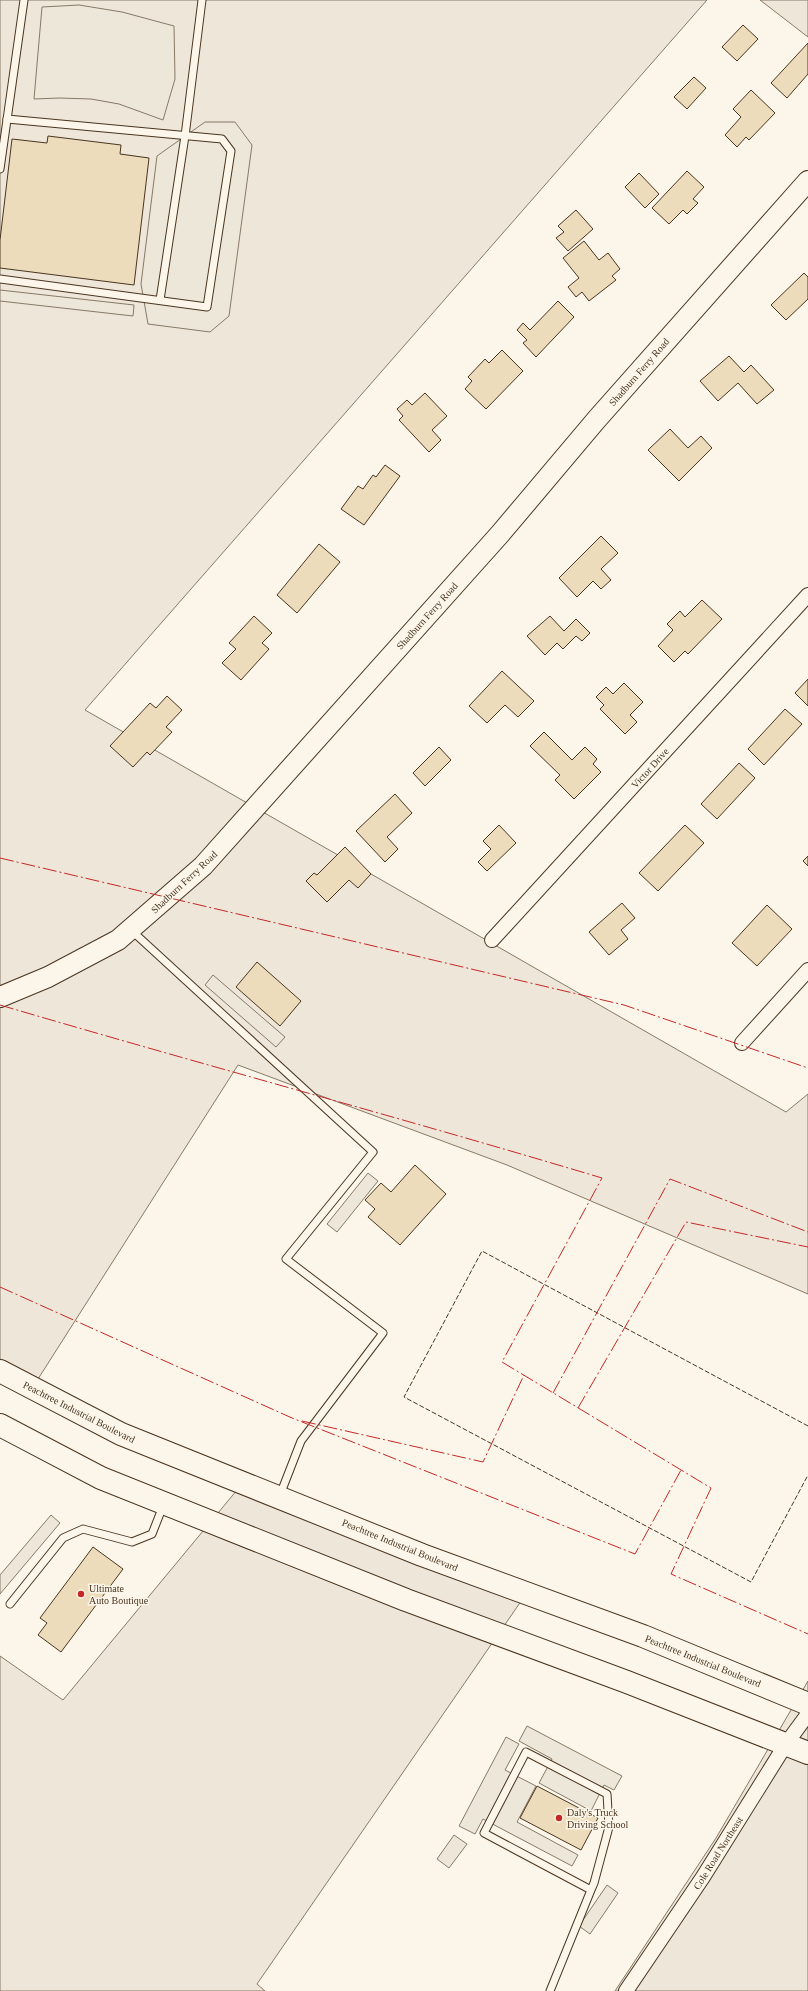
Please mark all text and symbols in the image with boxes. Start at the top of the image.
street label: Shadburn Ferry Road [607,336,671,408]
street label: Shadburn Ferry Road [394,580,460,652]
street label: Victor Drive [629,745,671,790]
street label: Shadburn Ferry Road [149,849,219,915]
street label: Peachtree Industrial Boulevard [21,1379,137,1445]
street label: Peachtree Industrial Boulevard [341,1517,459,1573]
place label: Ultimate Auto Boutique [89,1583,149,1606]
marker: Ultimate Auto Boutique [76,1589,86,1599]
street label: Peachtree Industrial Boulevard [644,1633,762,1689]
place label: Daly's Truck Driving School [567,1807,629,1830]
marker: Daly's Truck Driving School [554,1813,564,1823]
street label: Cole Road Northeast [691,1814,745,1891]

